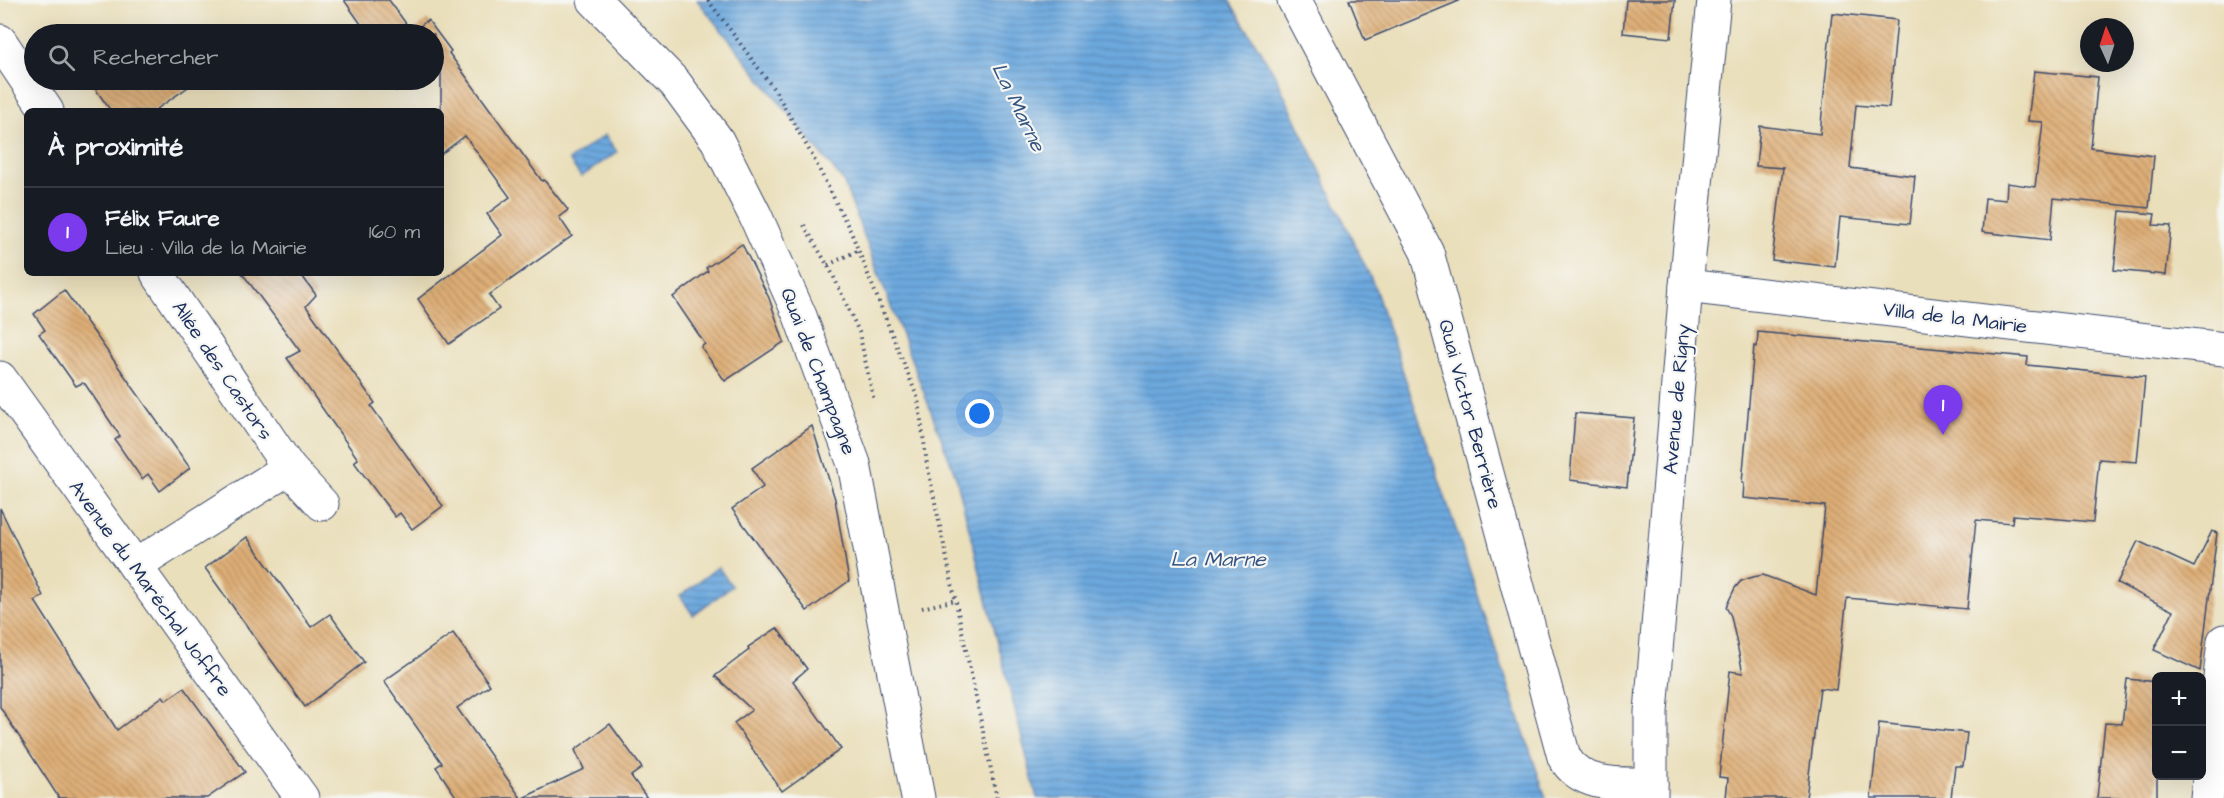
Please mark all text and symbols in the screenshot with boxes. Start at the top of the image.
north arrow [2080,18,2134,72]
search box [24,24,444,90]
icon: search [45,41,78,74]
text: Rechercher [93,42,218,73]
water label: La Marne [985,58,1053,158]
text: À proximité [48,129,183,165]
text: Félix Faure [105,203,220,234]
text: 1 [66,218,69,246]
text: 160 m [369,218,420,246]
text: Lieu · Villa de la Mairie [105,234,307,262]
street label: Quai de Champagne [772,284,863,460]
street label: Allée des Castors [165,295,279,446]
street label: Villa de la Mairie [1881,295,2029,341]
street label: Quai Victor Berrière [1431,316,1509,512]
street label: Avenue de Rigny [1656,323,1699,475]
pin: 1 [1924,386,1962,435]
your location [965,399,994,428]
street label: Avenue du Maréchal Joffre [62,475,238,703]
water label: La Marne [1170,545,1267,574]
map controls [2152,672,2206,780]
button: + [2152,672,2206,726]
button: − [2152,726,2206,780]

